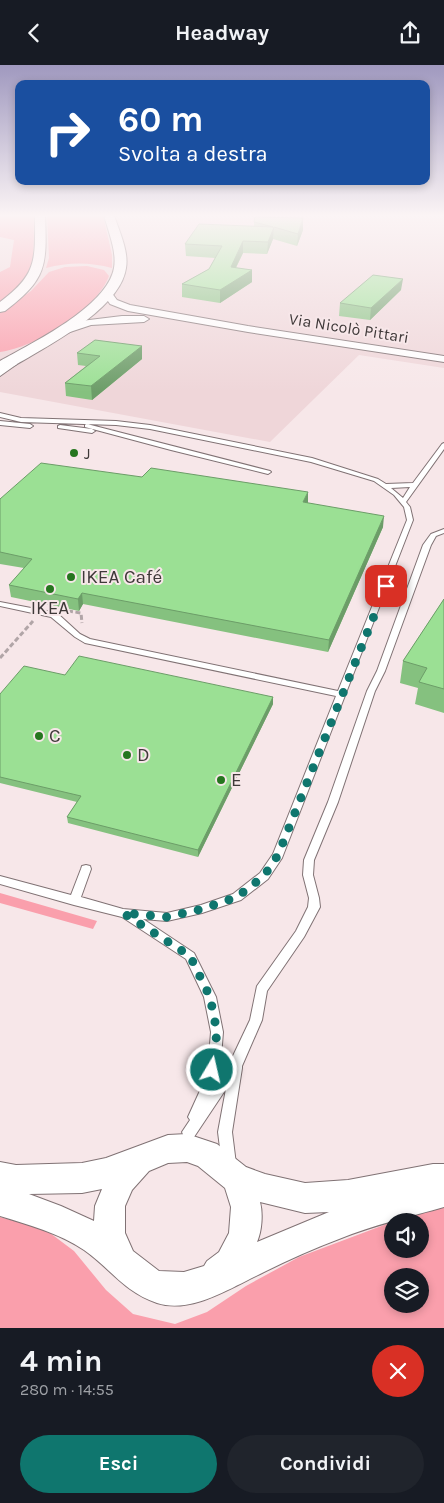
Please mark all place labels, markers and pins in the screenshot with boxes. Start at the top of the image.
place label: J [84,444,90,463]
marker: J [68,447,80,459]
pin [365,565,407,607]
place label: IKEA Café [81,566,162,588]
marker: IKEA Café [65,571,77,583]
marker: IKEA [44,583,56,595]
place label: IKEA [31,597,69,619]
place label: C [49,725,61,747]
marker: C [33,730,45,742]
place label: D [137,744,150,766]
marker: D [121,749,133,761]
place label: E [231,769,242,791]
marker: E [215,774,227,786]

